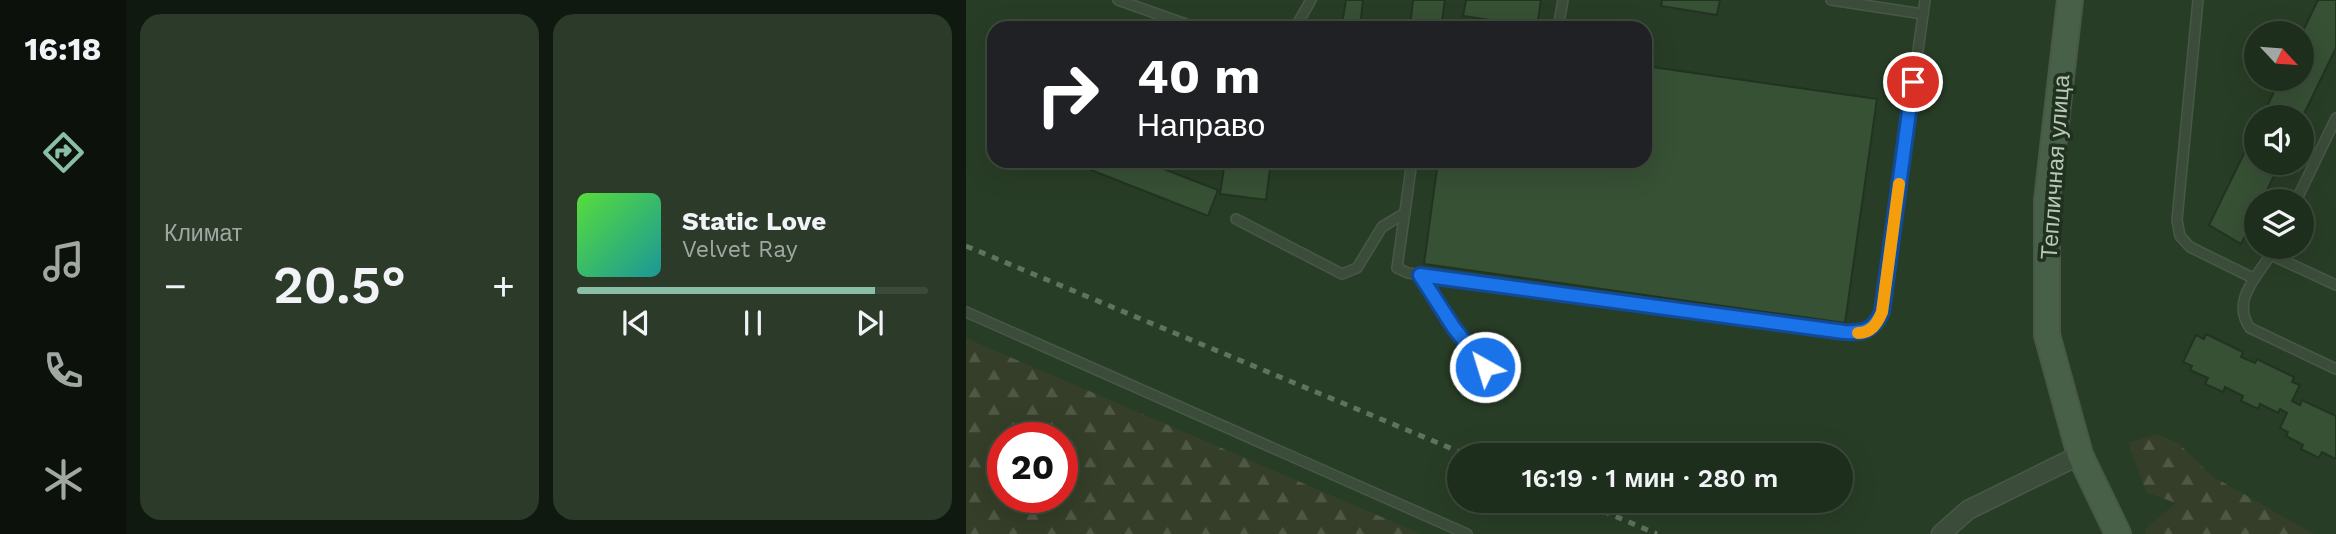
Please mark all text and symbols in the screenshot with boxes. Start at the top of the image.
north arrow [2244,21,2314,91]
map controls [2244,21,2314,259]
text: 16:18 [24,30,102,68]
text: 40 m [1137,47,1260,105]
icon: right [1022,49,1113,140]
pin [1883,52,1943,112]
icon: arrive [1894,63,1932,101]
street label: Тепличная улица [2036,73,2075,260]
button: sound [2244,105,2314,175]
text: Направо [1137,106,1265,144]
icon: directions [39,128,88,177]
button: layers [2244,189,2314,259]
text: Static Love [682,206,826,236]
text: Климат [164,220,242,247]
text: Velvet Ray [682,236,798,263]
icon: music [39,237,88,286]
text: 20.5° [273,255,406,316]
text: − [164,264,187,308]
text: + [492,264,515,308]
icon: previous [617,304,655,342]
icon: pause [734,304,772,342]
icon: next [851,304,889,342]
position arrow [1448,330,1522,404]
icon: phone [39,346,88,395]
speed limit sign: 20 [987,422,1078,513]
icon: climate [39,455,88,504]
text: 16:19 · 1 мин · 280 m [1522,463,1778,493]

